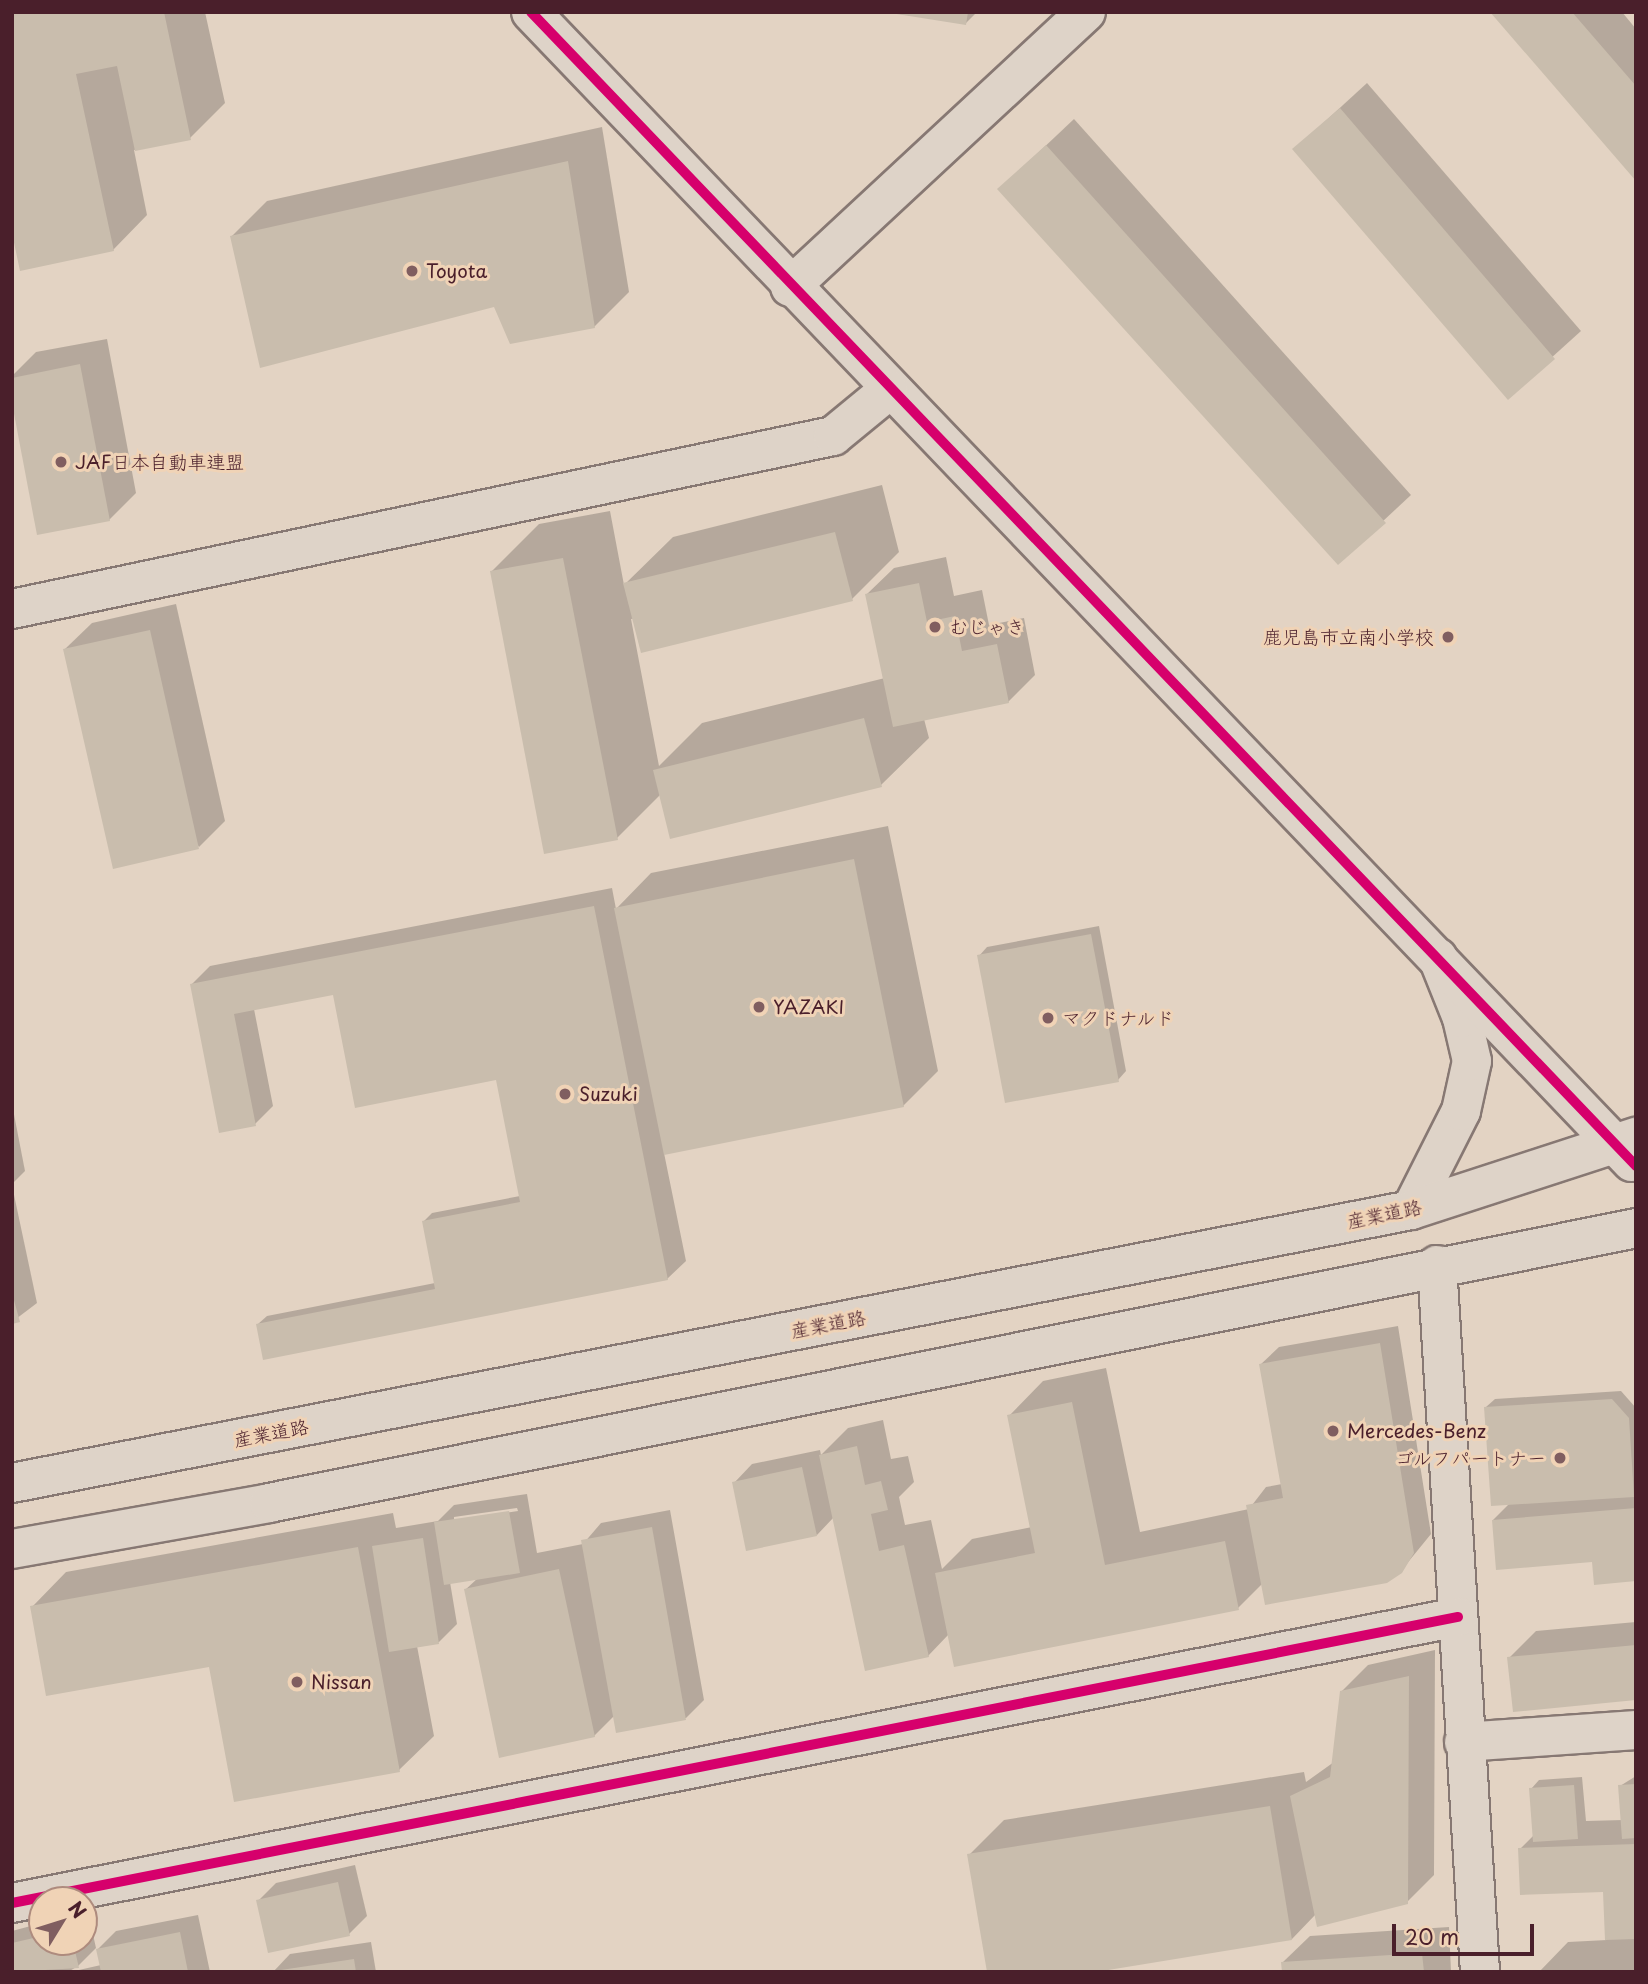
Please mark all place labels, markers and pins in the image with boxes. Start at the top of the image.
place label: Toyota [426,260,487,282]
marker: Toyota [404,263,420,279]
place label: JAF日本自動車連盟 [75,451,245,473]
marker: JAF日本自動車連盟 [53,454,69,470]
place label: むじゃき [949,616,1025,638]
marker: むじゃき [927,619,943,635]
place label: 鹿児島市立南小学校 [1263,626,1434,648]
marker: 鹿児島市立南小学校 [1440,629,1456,645]
place label: YAZAKI [773,996,844,1018]
marker: YAZAKI [751,999,767,1015]
place label: マクドナルド [1062,1007,1176,1029]
marker: マクドナルド [1040,1010,1056,1026]
place label: Suzuki [579,1083,638,1105]
marker: Suzuki [557,1086,573,1102]
place label: Mercedes-Benz [1347,1420,1486,1442]
marker: Mercedes-Benz [1325,1423,1341,1439]
place label: ゴルフパートナー [1394,1447,1546,1469]
marker: ゴルフパートナー [1552,1450,1568,1466]
place label: Nissan [311,1671,372,1693]
marker: Nissan [289,1674,305,1690]

